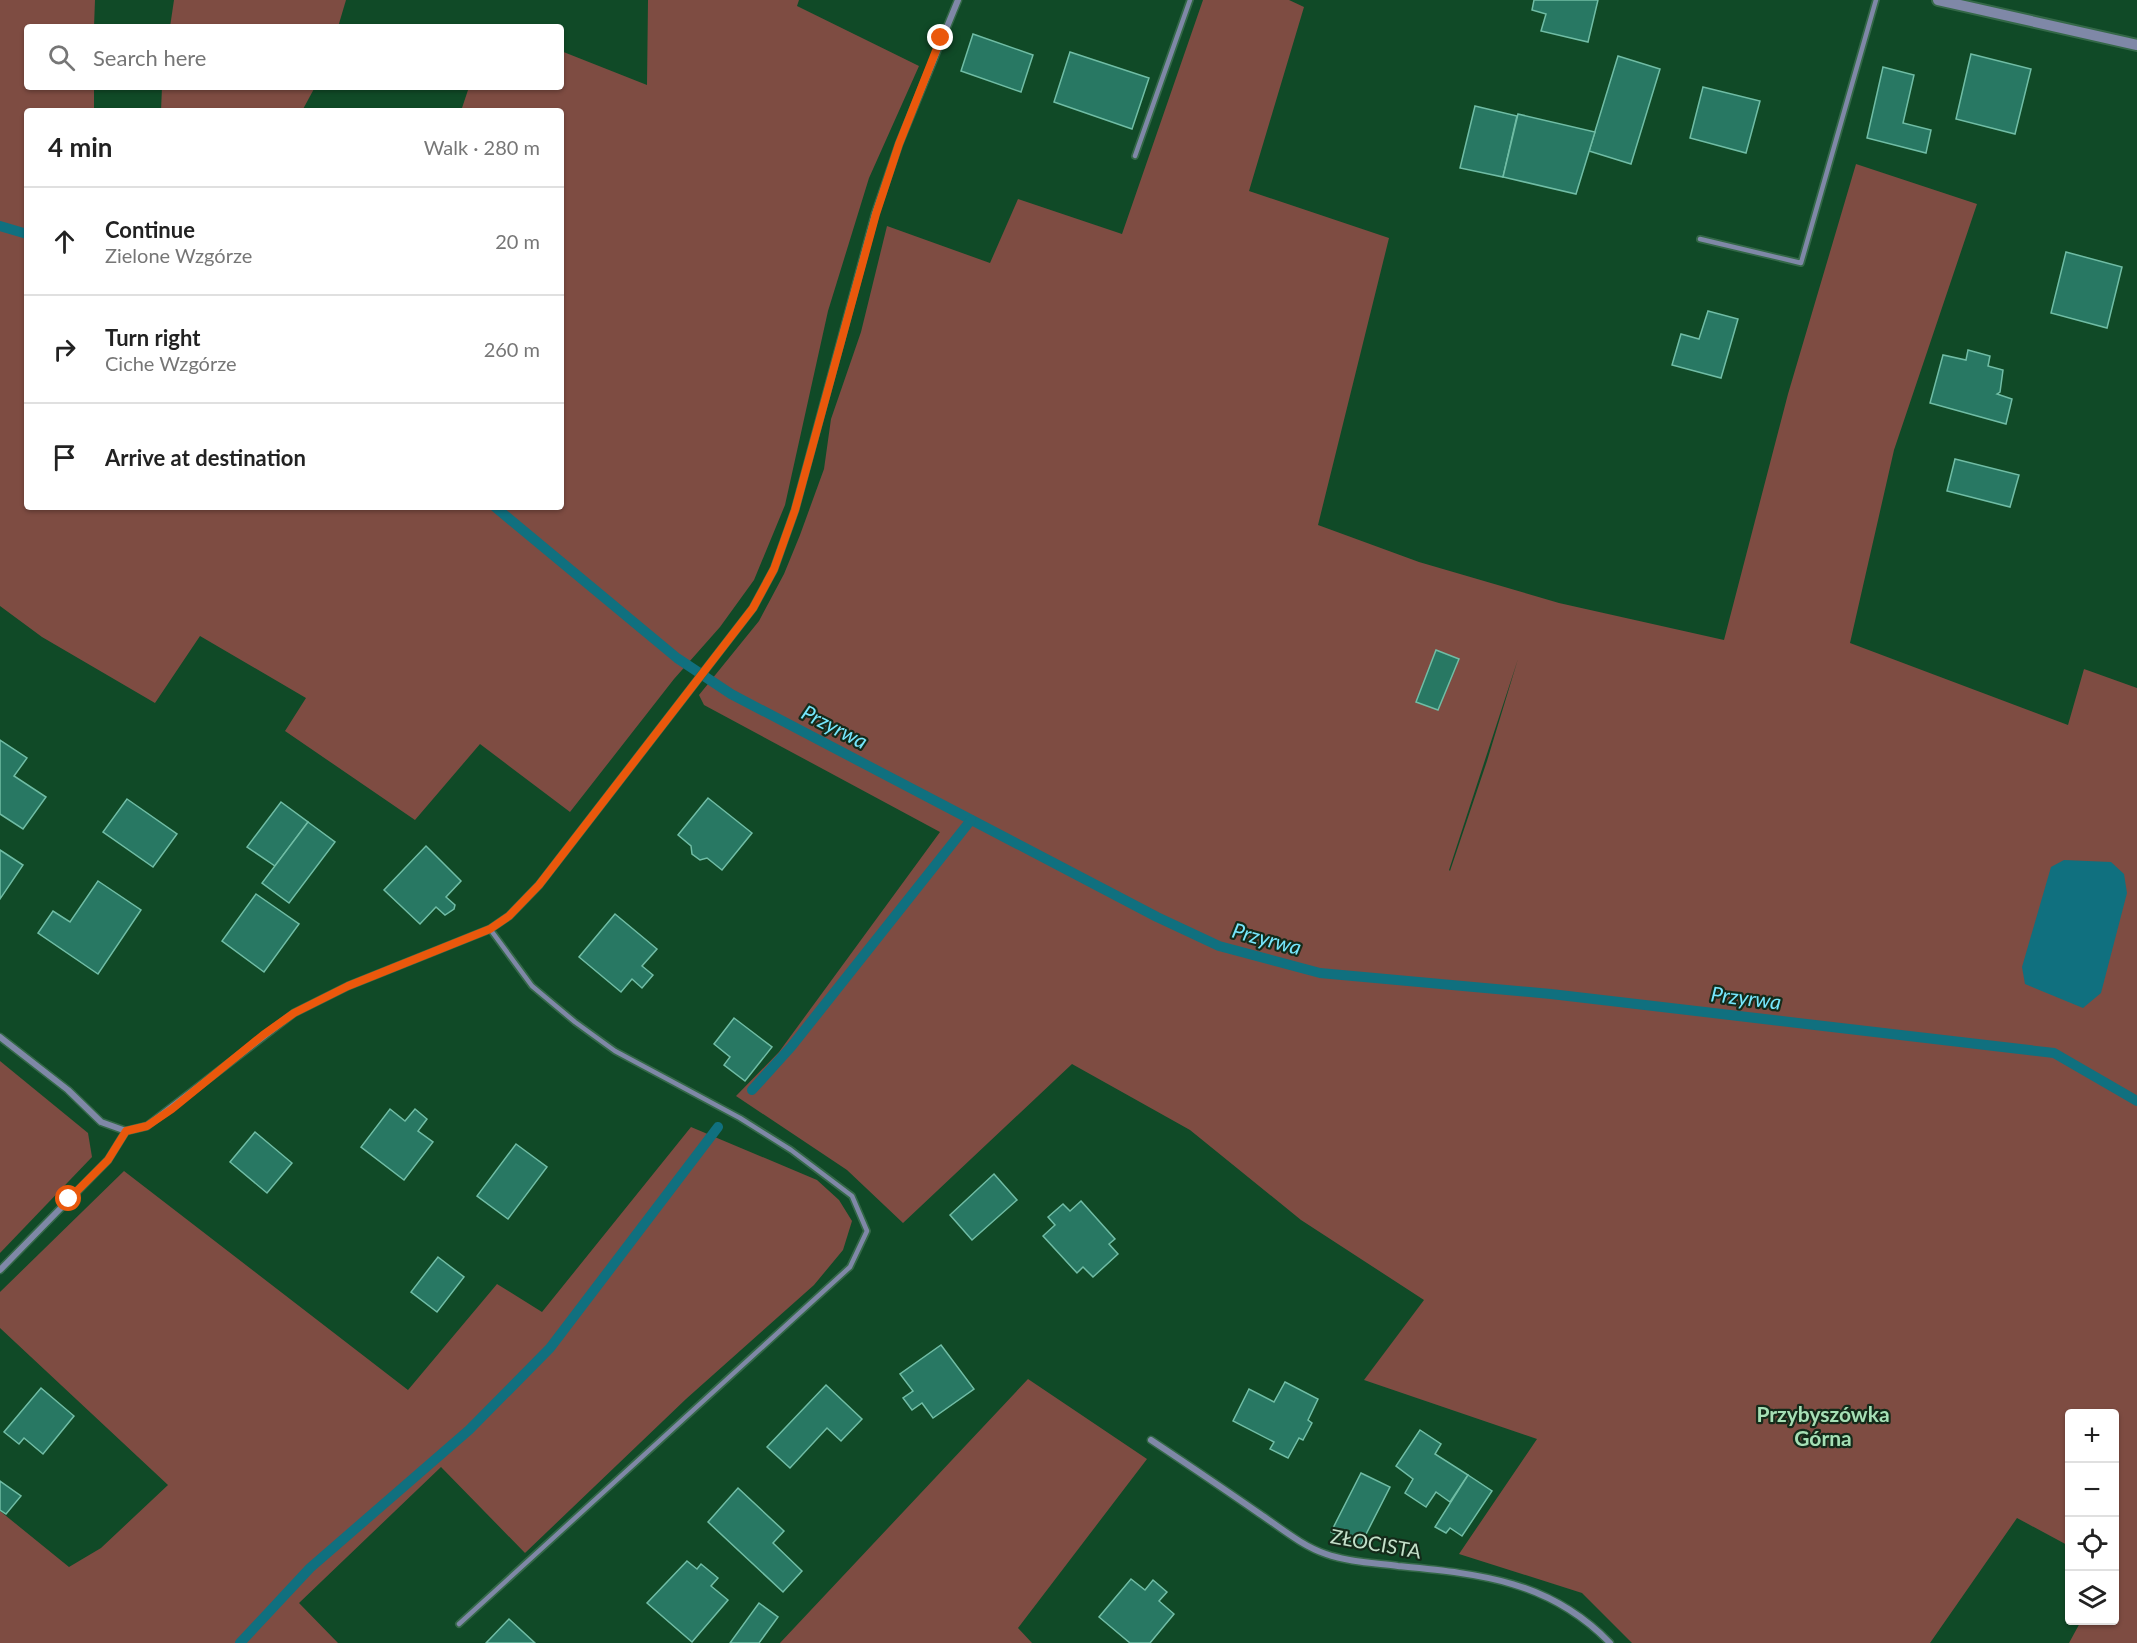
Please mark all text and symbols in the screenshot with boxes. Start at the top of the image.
search box [24,24,564,90]
route end [927,24,953,50]
icon: search [45,41,78,74]
text: Search here [93,44,206,71]
text: 4 min [48,131,112,163]
text: Walk · 280 m [424,135,540,159]
text: Continue [105,216,195,243]
icon: ahead [48,225,81,258]
text: 20 m [495,229,540,253]
text: Zielone Wzgórze [105,243,252,267]
text: Turn right [105,324,200,351]
icon: right [48,333,81,366]
text: 260 m [484,337,540,361]
text: Ciche Wzgórze [105,351,237,375]
icon: arrive [48,441,81,474]
text: Arrive at destination [105,444,306,471]
water label: Przyrwa [798,699,872,753]
water label: Przyrwa [1230,917,1304,959]
water label: Przyrwa [1709,980,1783,1014]
route start [55,1185,81,1211]
district label: Przybyszówka Górna [1756,1401,1890,1450]
map controls [2065,1409,2119,1625]
button: + [2065,1409,2119,1463]
button: − [2065,1463,2119,1517]
button: locate [2065,1517,2119,1571]
street label: ZŁOCISTA [1329,1523,1424,1563]
button: layers [2065,1571,2119,1625]

